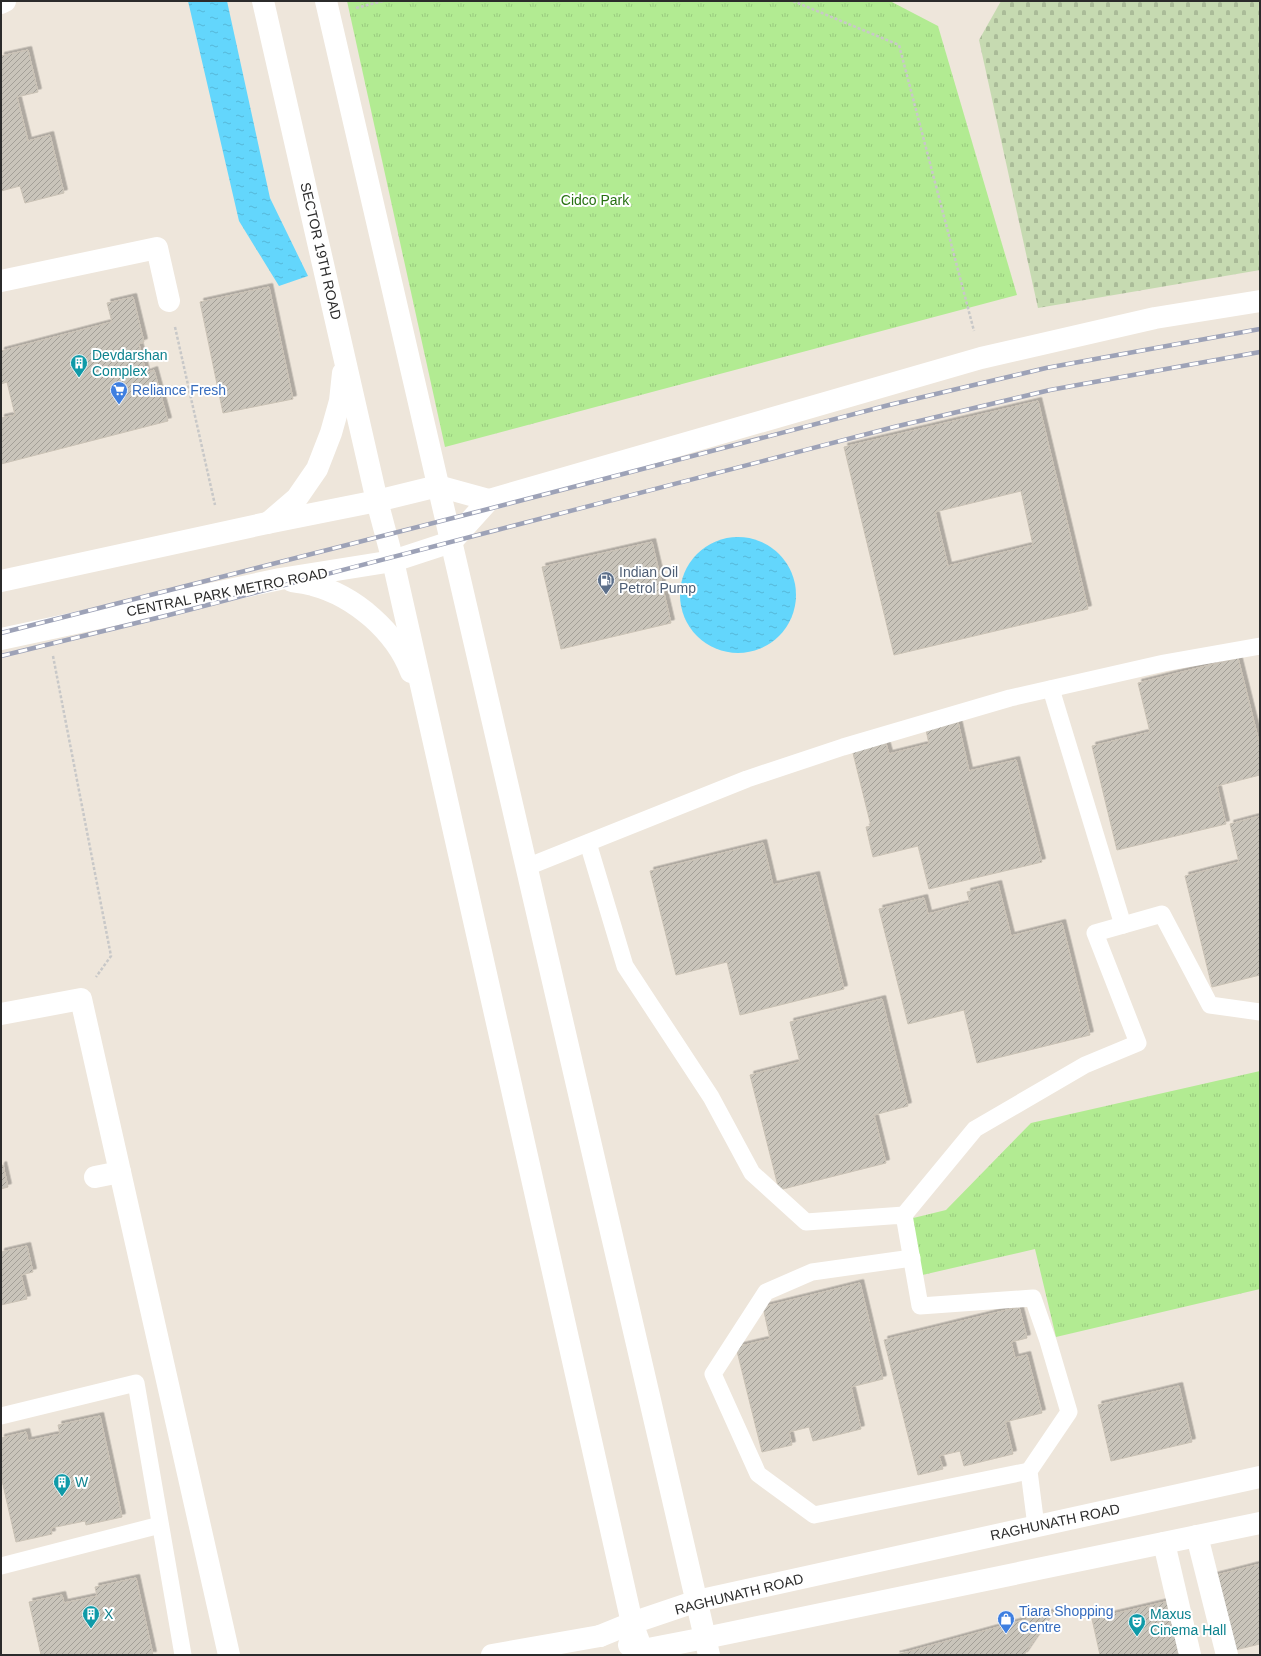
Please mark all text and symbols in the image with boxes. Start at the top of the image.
street label: SECTOR 19TH ROAD [297,181,345,321]
park label: Cidco Park [561,192,630,208]
place label: Devdarshan Complex [92,347,168,379]
building icon: Devdarshan Complex [69,353,89,378]
supermarket icon: Reliance Fresh [109,380,129,405]
place label: Reliance Fresh [132,382,226,398]
place label: Indian Oil Petrol Pump [619,564,696,596]
street label: CENTRAL PARK METRO ROAD [125,565,329,619]
fuel station icon: Indian Oil Petrol Pump [596,570,616,595]
building icon: W [52,1472,72,1497]
place label: W [75,1474,89,1490]
street label: RAGHUNATH ROAD [989,1500,1121,1544]
street label: RAGHUNATH ROAD [673,1570,805,1618]
place label: Tiara Shopping Centre [1019,1603,1113,1635]
building icon: X [81,1604,101,1629]
place label: X [104,1606,114,1622]
place label: Maxus Cinema Hall [1150,1606,1226,1638]
shop icon: Tiara Shopping Centre [996,1609,1016,1634]
theatre icon: Maxus Cinema Hall [1127,1612,1147,1637]

